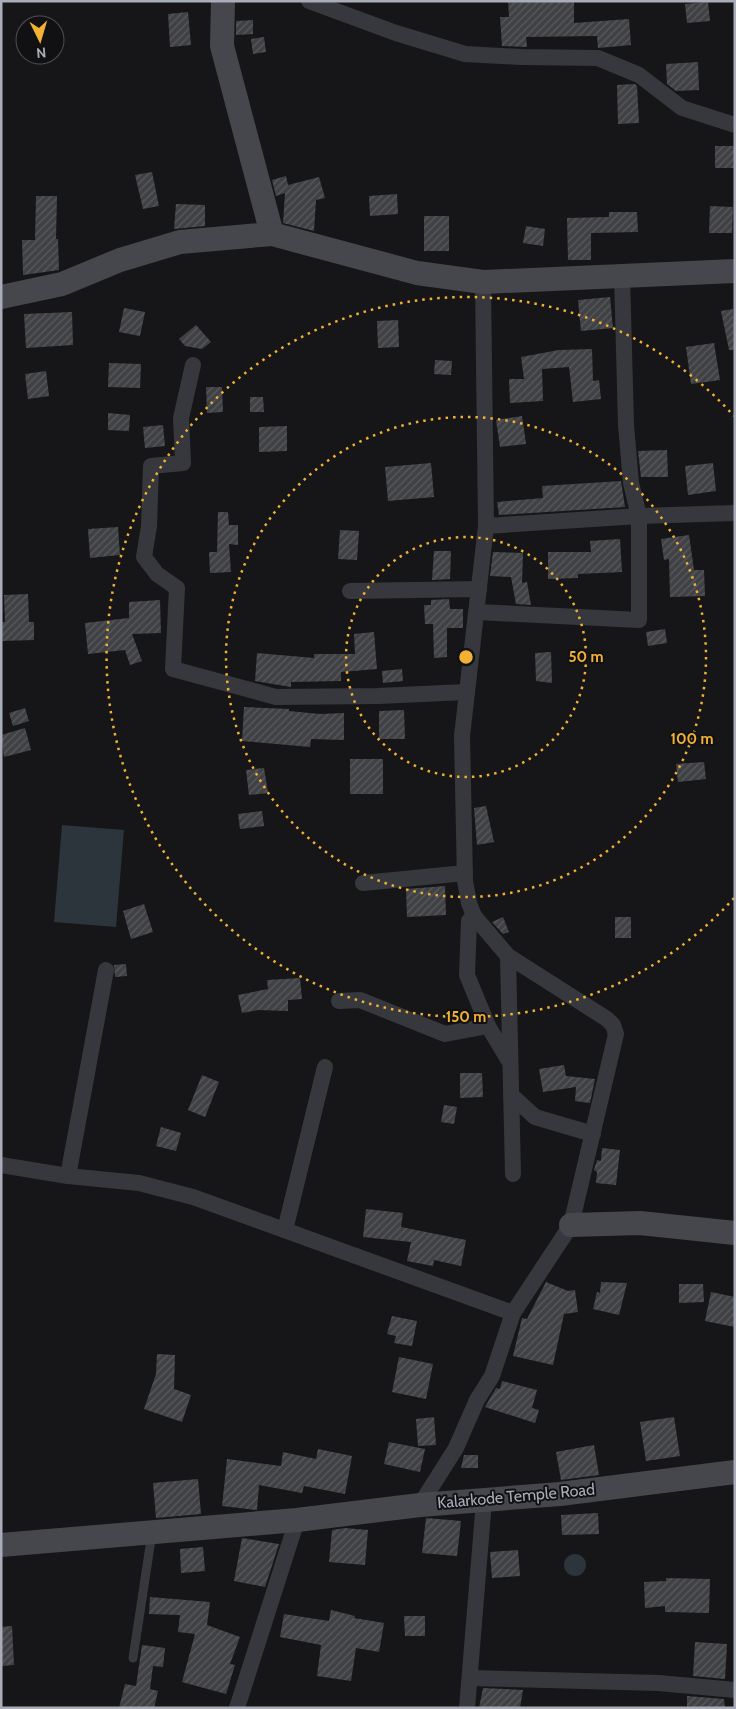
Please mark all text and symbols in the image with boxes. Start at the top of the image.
north arrow [15,15,65,65]
text: N [35,44,47,62]
centre of rings [457,648,475,666]
text: 50 m [568,648,604,666]
text: 100 m [670,730,714,748]
text: 150 m [446,1008,486,1026]
street label: Kalarkode Temple Road [436,1480,596,1512]

